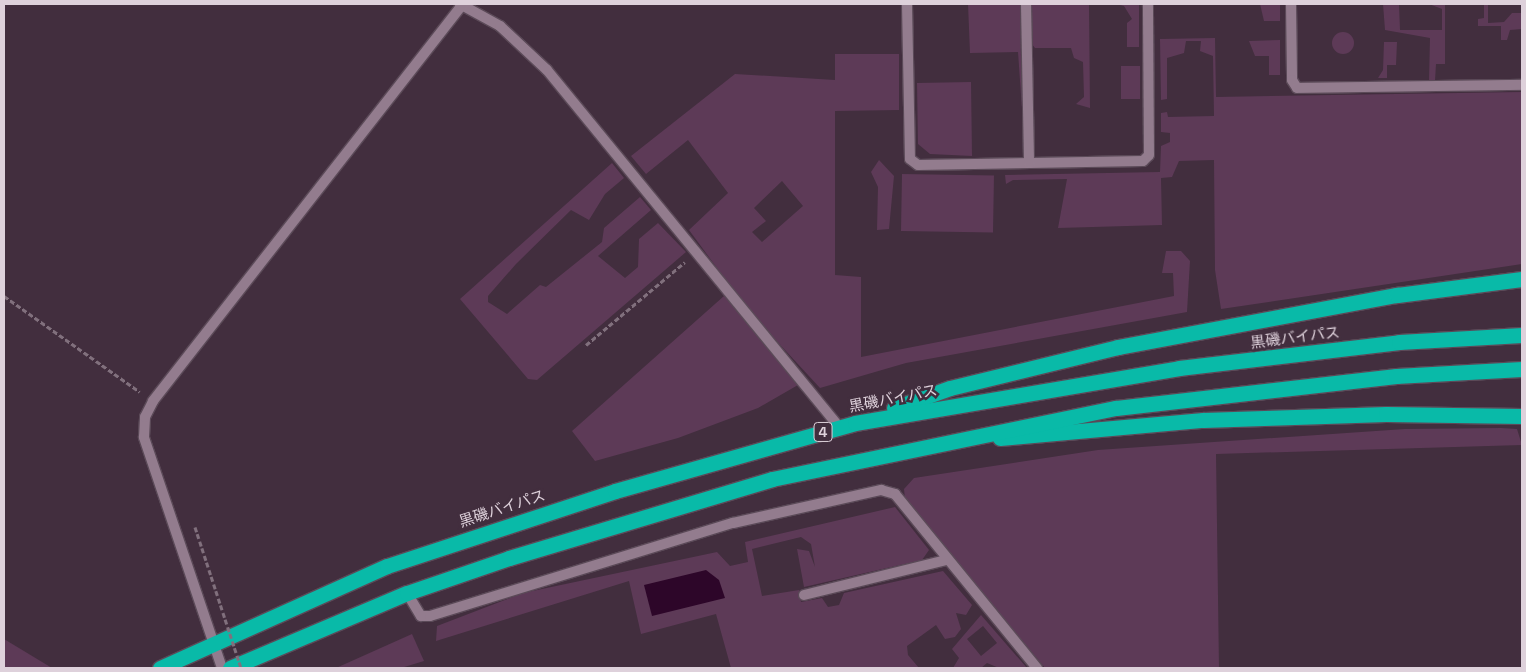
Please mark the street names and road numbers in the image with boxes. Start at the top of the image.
street label: 黒磯バイパス [1249,323,1341,351]
street label: 黒磯バイパス [847,381,939,415]
road number: 4 [813,421,833,444]
street label: 黒磯バイパス [456,486,548,530]

